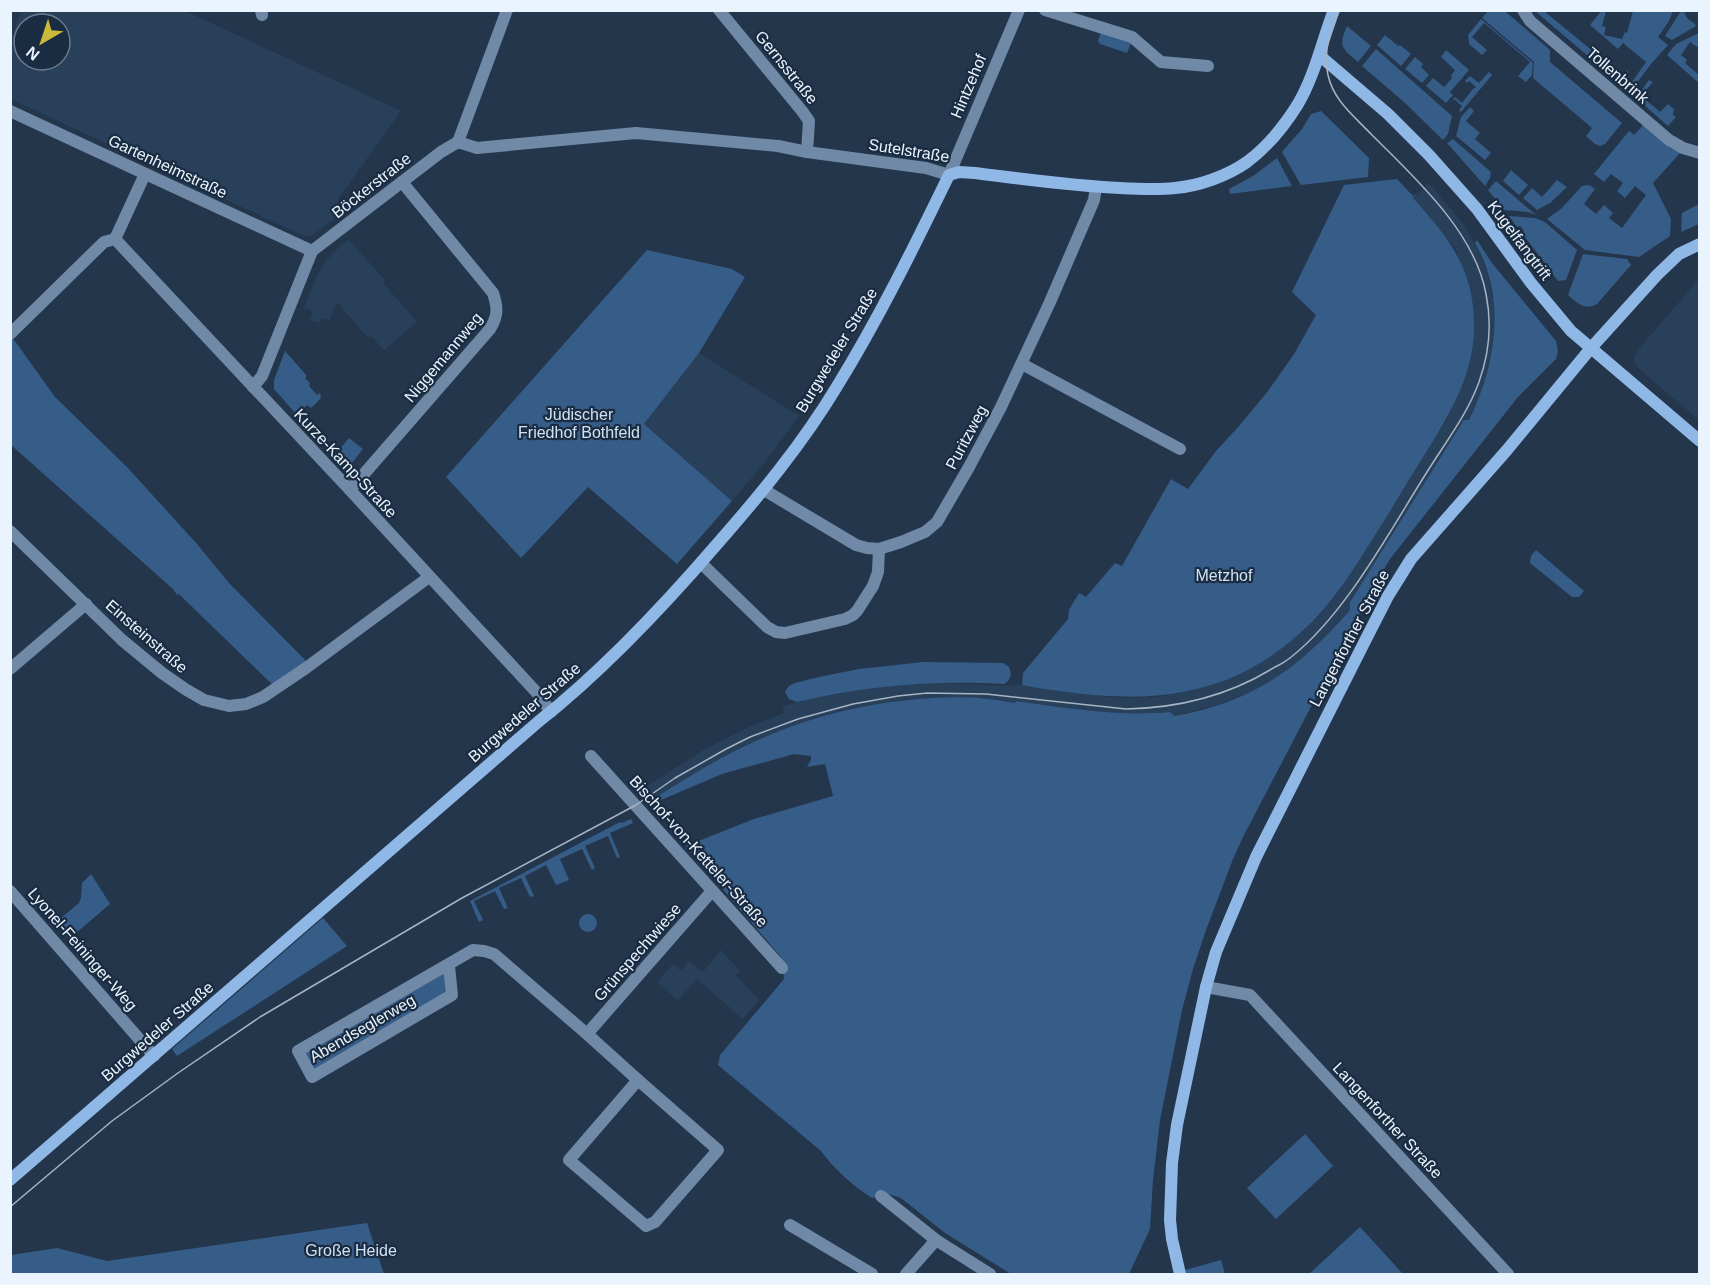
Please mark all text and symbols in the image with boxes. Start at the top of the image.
north arrow [12,12,72,72]
street label: Gernsstraße [752,27,821,107]
text: N [23,43,43,64]
street label: Tollenbrink [1583,44,1653,108]
street label: Hintzehof [947,51,990,121]
street label: Gartenheimstraße [106,132,230,201]
street label: Sutelstraße [867,136,951,165]
street label: Böckerstraße [329,149,414,221]
street label: Kugelfangtrift [1484,198,1555,284]
street label: Burgwedeler Straße [792,285,880,416]
street label: Niggemannweg [401,309,486,405]
street label: Puritzweg [942,402,990,472]
street label: Kurze-Kamp-Straße [291,406,400,521]
park label: Jüdischer Friedhof Bothfeld [518,406,640,441]
park label: Metzhof [1196,567,1253,584]
street label: Langenforther Straße [1306,567,1393,709]
street label: Einsteinstraße [103,596,191,676]
street label: Burgwedeler Straße [465,659,584,765]
street label: Bischof-von-Ketteler-Straße [626,772,771,930]
street label: Lyonel-Feininger-Weg [25,885,140,1014]
street label: Grünspechtwiese [590,900,684,1005]
street label: Burgwedeler Straße [98,978,217,1084]
street label: Abendseglerweg [306,991,418,1066]
street label: Langenforther Straße [1330,1059,1446,1182]
park label: Große Heide [305,1242,397,1259]

